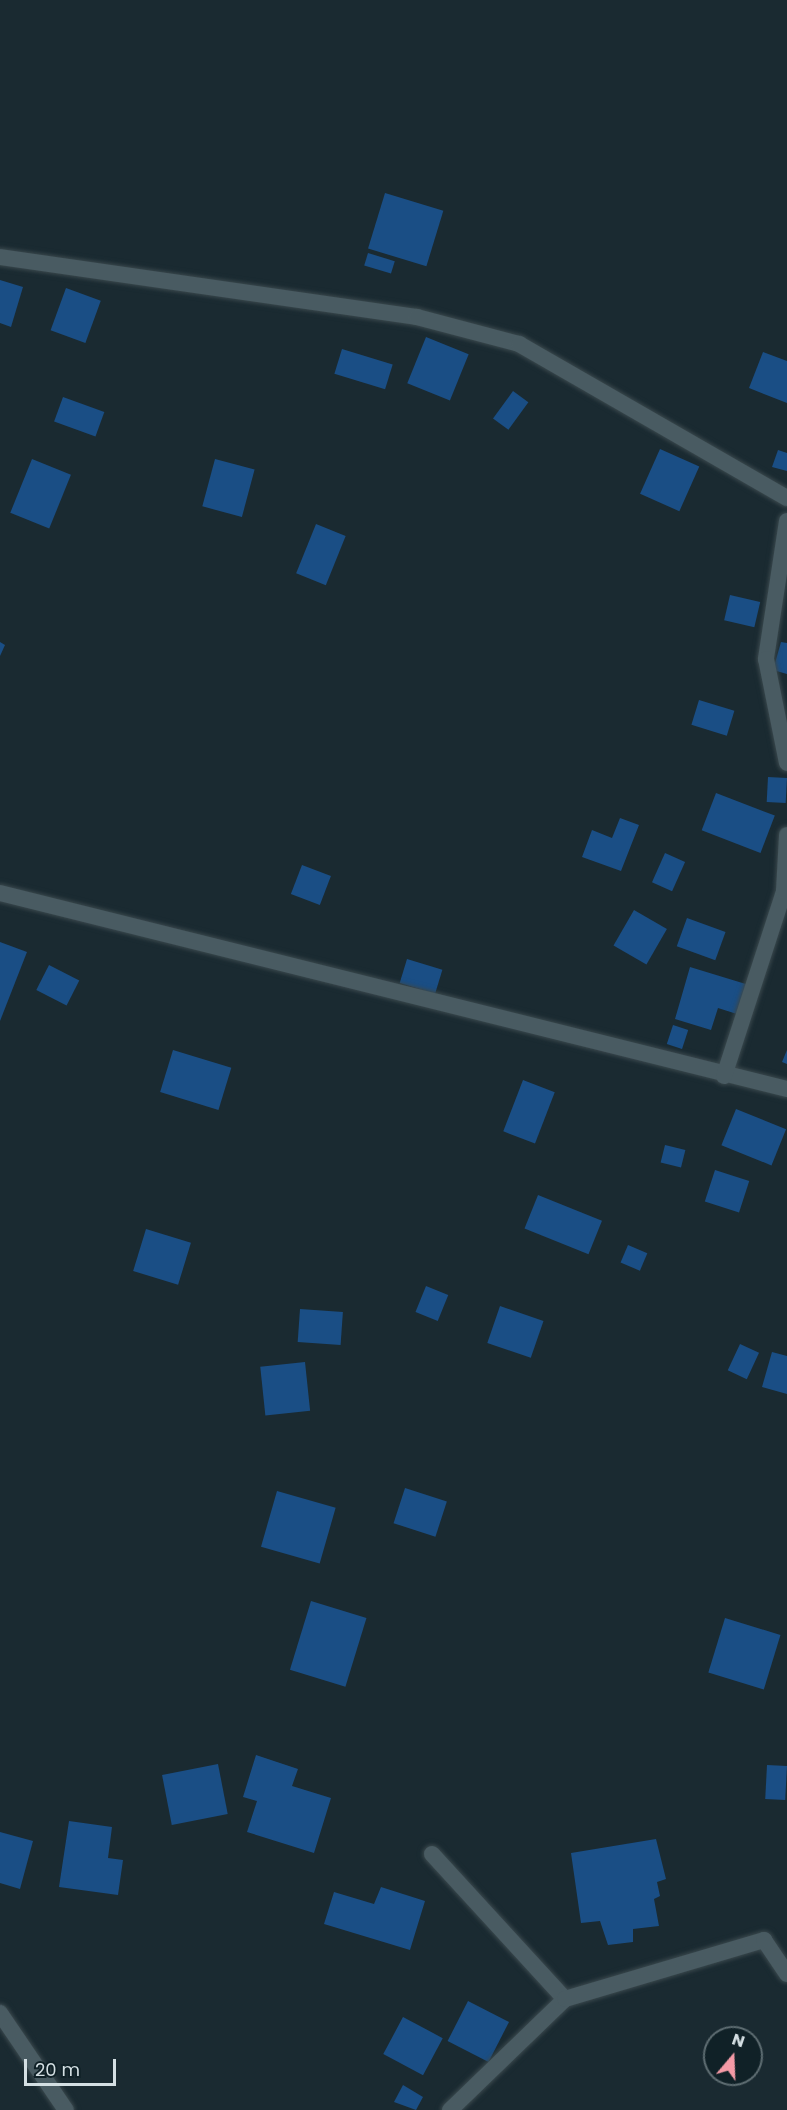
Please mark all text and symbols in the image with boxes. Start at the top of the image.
north arrow [703,2026,763,2086]
text: N [729,2028,748,2053]
scale bar [27,2047,118,2085]
text: 20 m [35,2057,80,2082]

